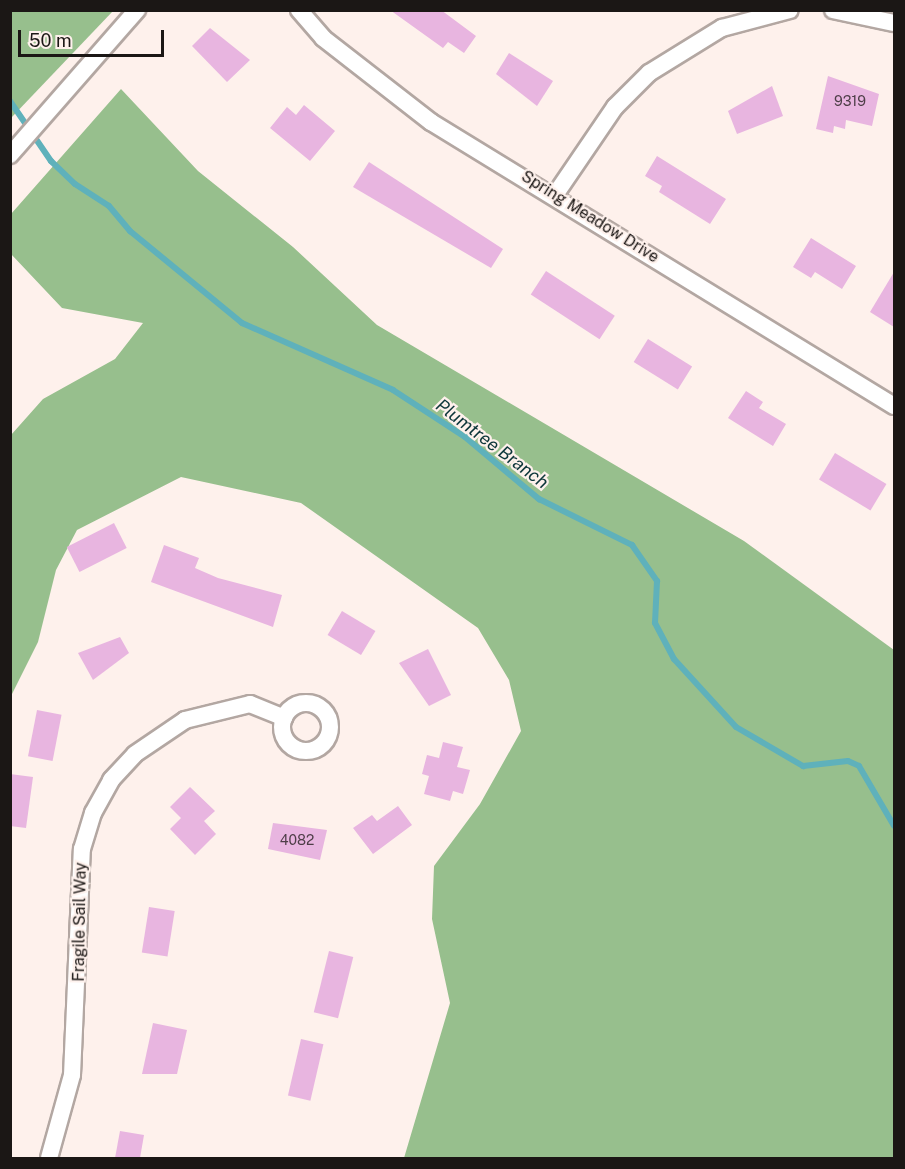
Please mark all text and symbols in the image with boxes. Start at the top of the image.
scale bar [21,18,166,56]
text: 50 m [29,30,72,51]
house number: 9319 [834,93,866,109]
street label: Spring Meadow Drive [518,167,662,267]
water label: Plumtree Branch [431,395,553,493]
house number: 4082 [280,832,314,848]
street label: Fragile Sail Way [69,862,91,982]

